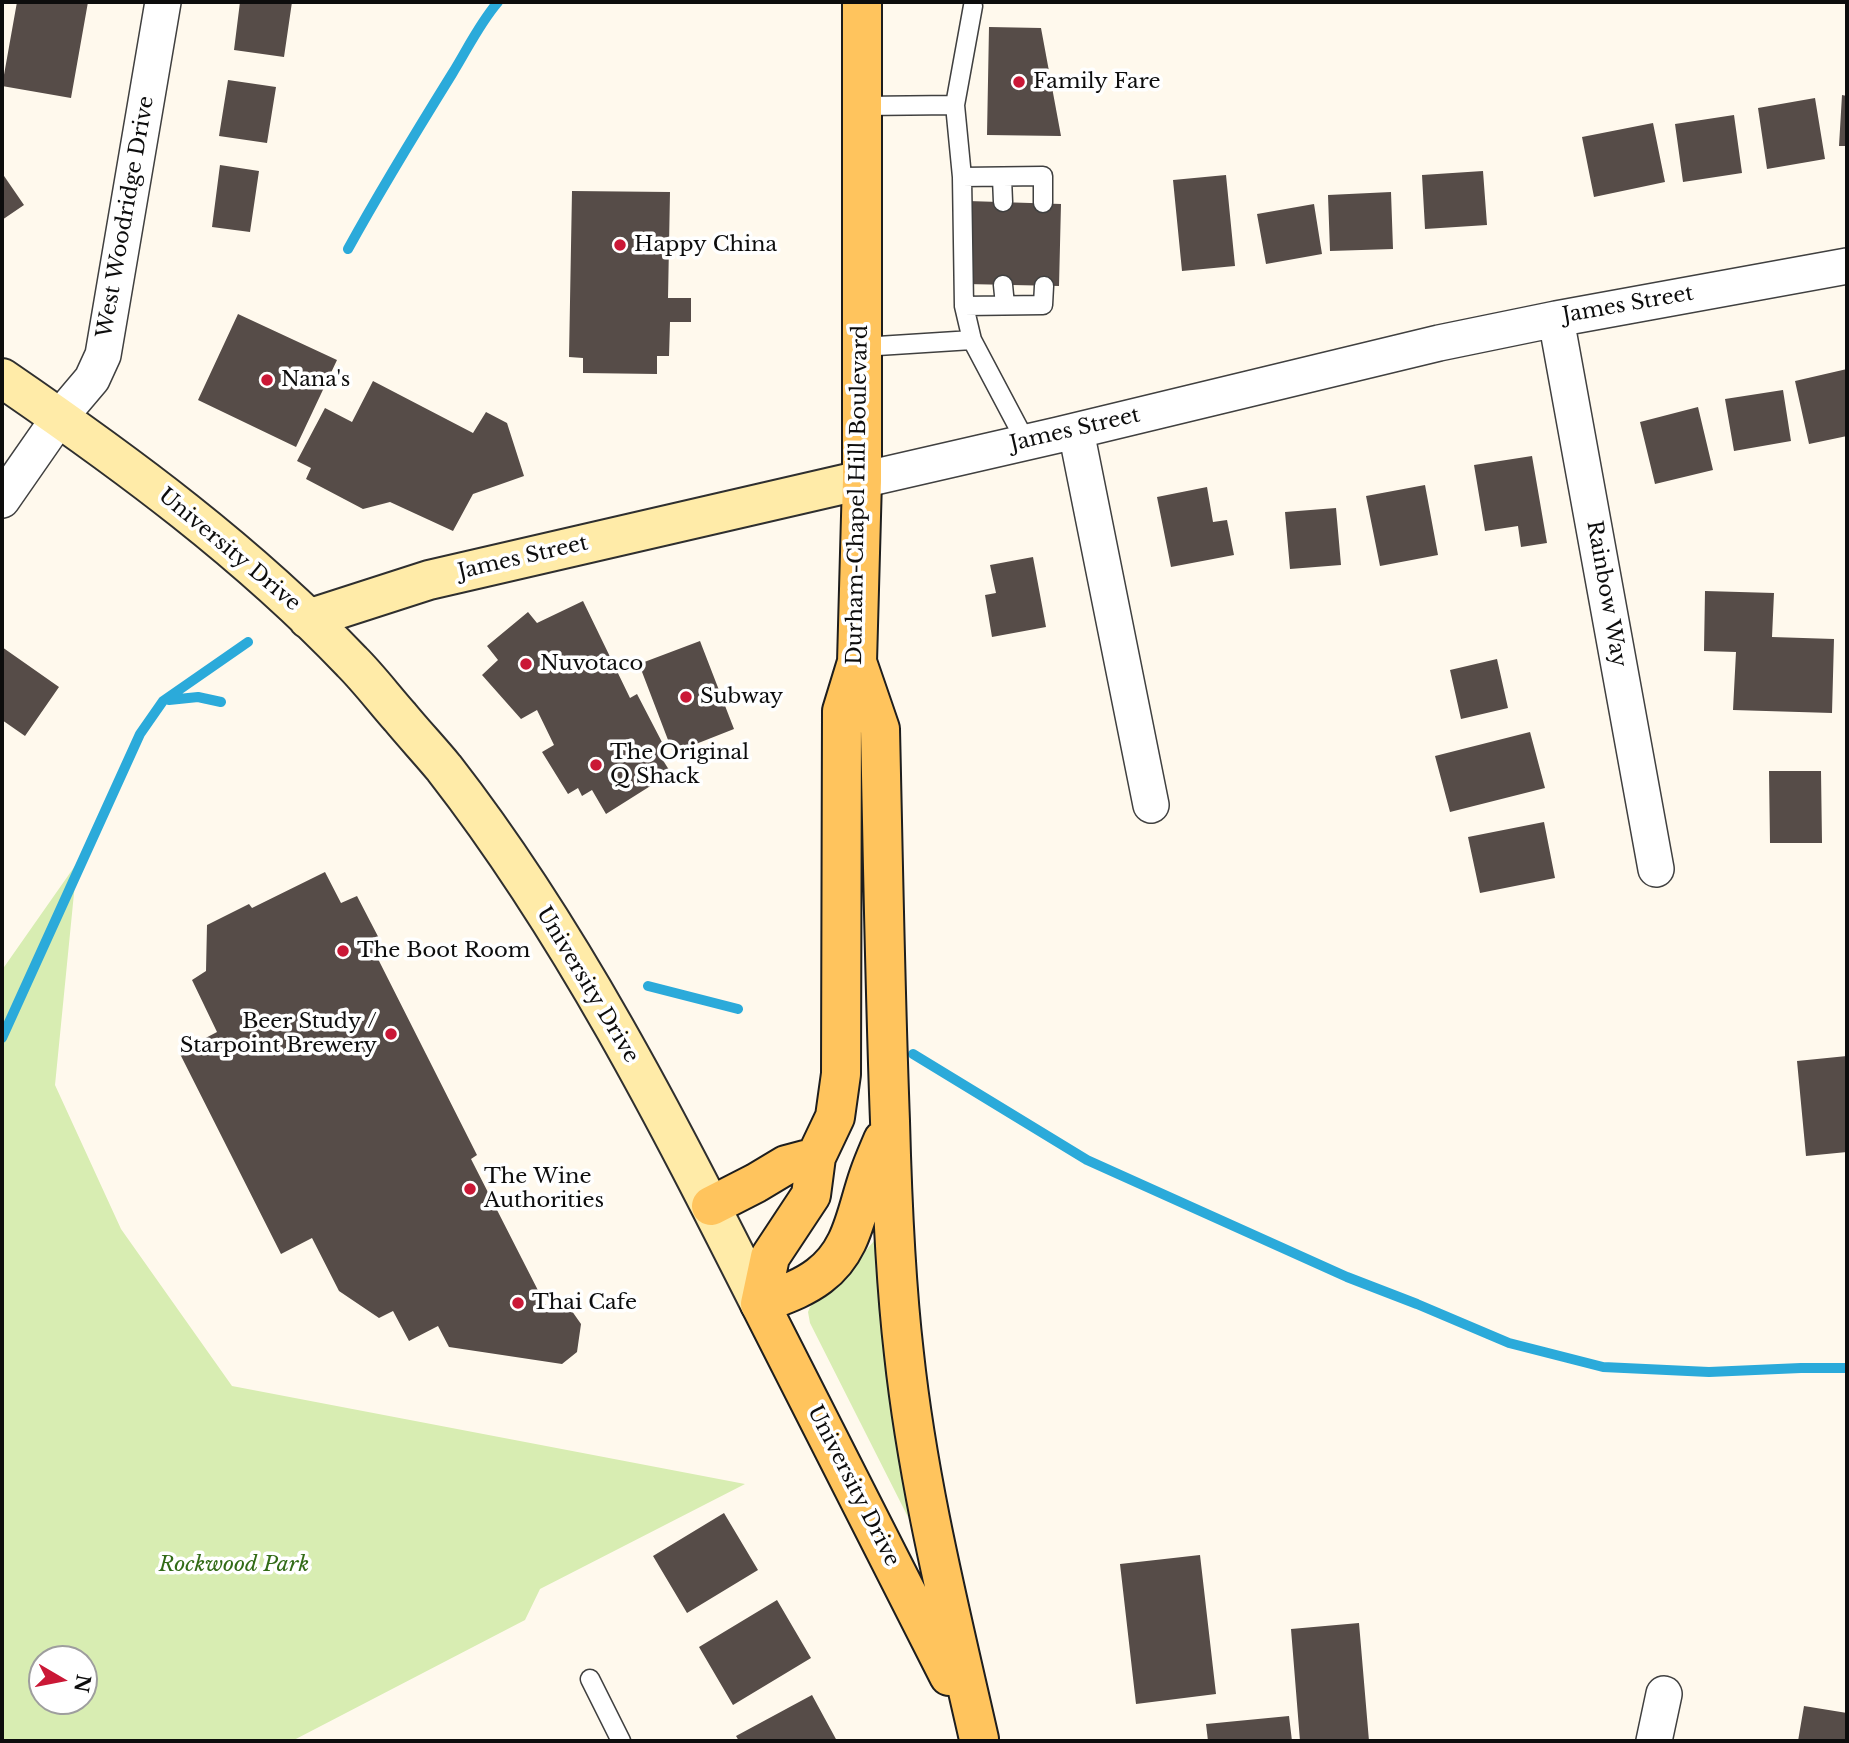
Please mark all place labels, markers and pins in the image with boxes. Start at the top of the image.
place label: Family Fare [1033,69,1161,95]
marker: Family Fare [1011,74,1027,90]
place label: Happy China [634,232,777,258]
marker: Happy China [612,237,628,253]
place label: Nana's [281,367,350,393]
marker: Nana's [259,372,275,388]
place label: Nuvotaco [540,651,643,677]
marker: Nuvotaco [518,656,534,672]
place label: Subway [700,684,783,710]
marker: Subway [678,689,694,705]
place label: The Original Q Shack [610,740,749,790]
marker: The Original Q Shack [588,757,604,773]
place label: The Boot Room [357,938,530,964]
marker: The Boot Room [335,943,351,959]
place label: Beer Study / Starpoint Brewery [180,1009,377,1059]
marker: Beer Study / Starpoint Brewery [383,1026,399,1042]
place label: The Wine Authorities [484,1164,604,1214]
marker: The Wine Authorities [462,1181,478,1197]
place label: Thai Cafe [532,1290,637,1316]
marker: Thai Cafe [510,1295,526,1311]

